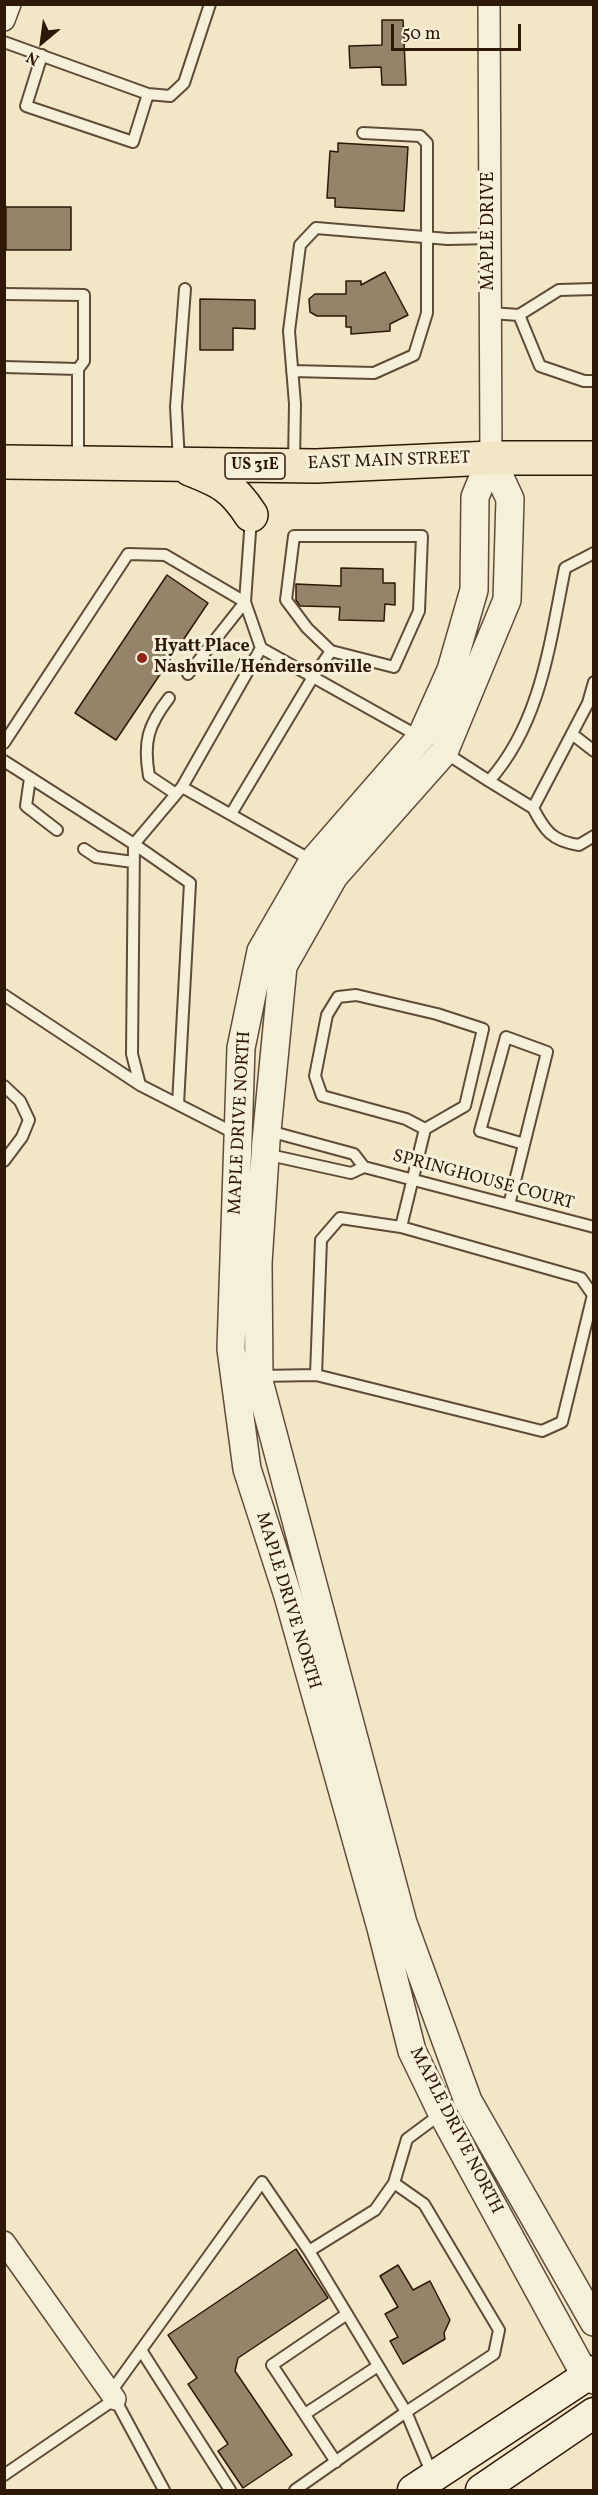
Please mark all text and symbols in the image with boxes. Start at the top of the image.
north arrow [12,12,72,72]
scale bar [394,12,524,50]
text: 50 m [402,22,441,47]
text: N [23,45,44,70]
street label: MAPLE DRIVE [479,171,501,291]
street label: EAST MAIN STREET [307,448,471,476]
road number: US 31E [225,453,285,479]
place label: Hyatt Place Nashville/Hendersonville [154,637,372,680]
marker: Hyatt Place Nashville/Hendersonville [135,651,149,665]
street label: MAPLE DRIVE NORTH [225,1030,257,1216]
street label: SPRINGHOUSE COURT [390,1146,576,1216]
street label: MAPLE DRIVE NORTH [250,1510,324,1692]
street label: MAPLE DRIVE NORTH [404,2044,506,2218]

